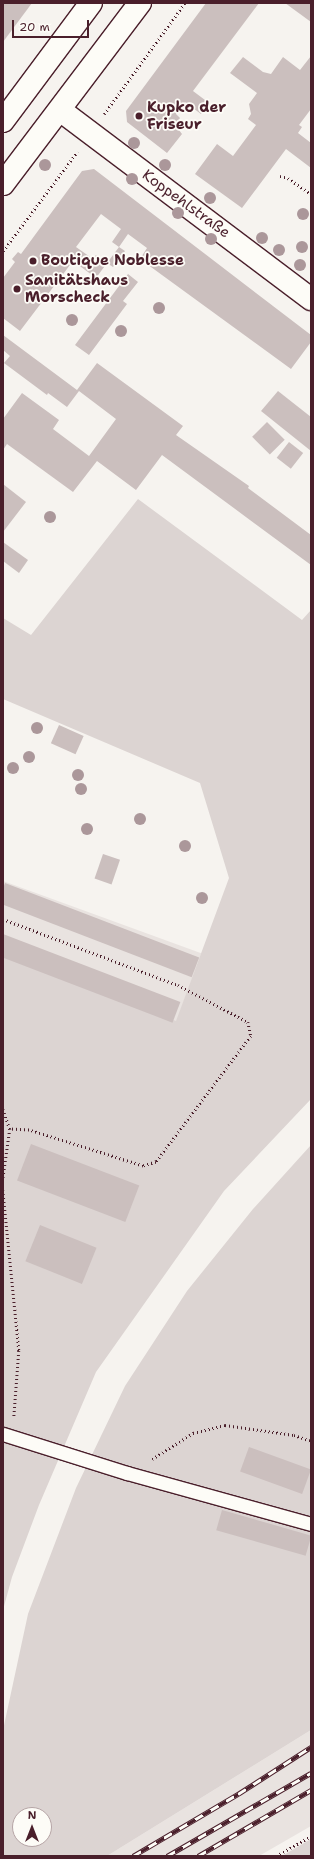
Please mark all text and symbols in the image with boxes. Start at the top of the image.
scale bar [14,12,91,38]
text: 20 m [19,19,50,35]
place label: Kupko der Friseur [147,98,226,133]
marker: Kupko der Friseur [134,111,144,121]
street label: Koppehlstraße [138,166,234,242]
place label: Boutique Noblesse [41,252,184,270]
marker: Boutique Noblesse [28,256,38,266]
place label: Sanitätshaus Morscheck [25,271,128,306]
marker: Sanitätshaus Morscheck [12,284,22,294]
north arrow [12,1807,52,1847]
text: N [28,1808,36,1823]

